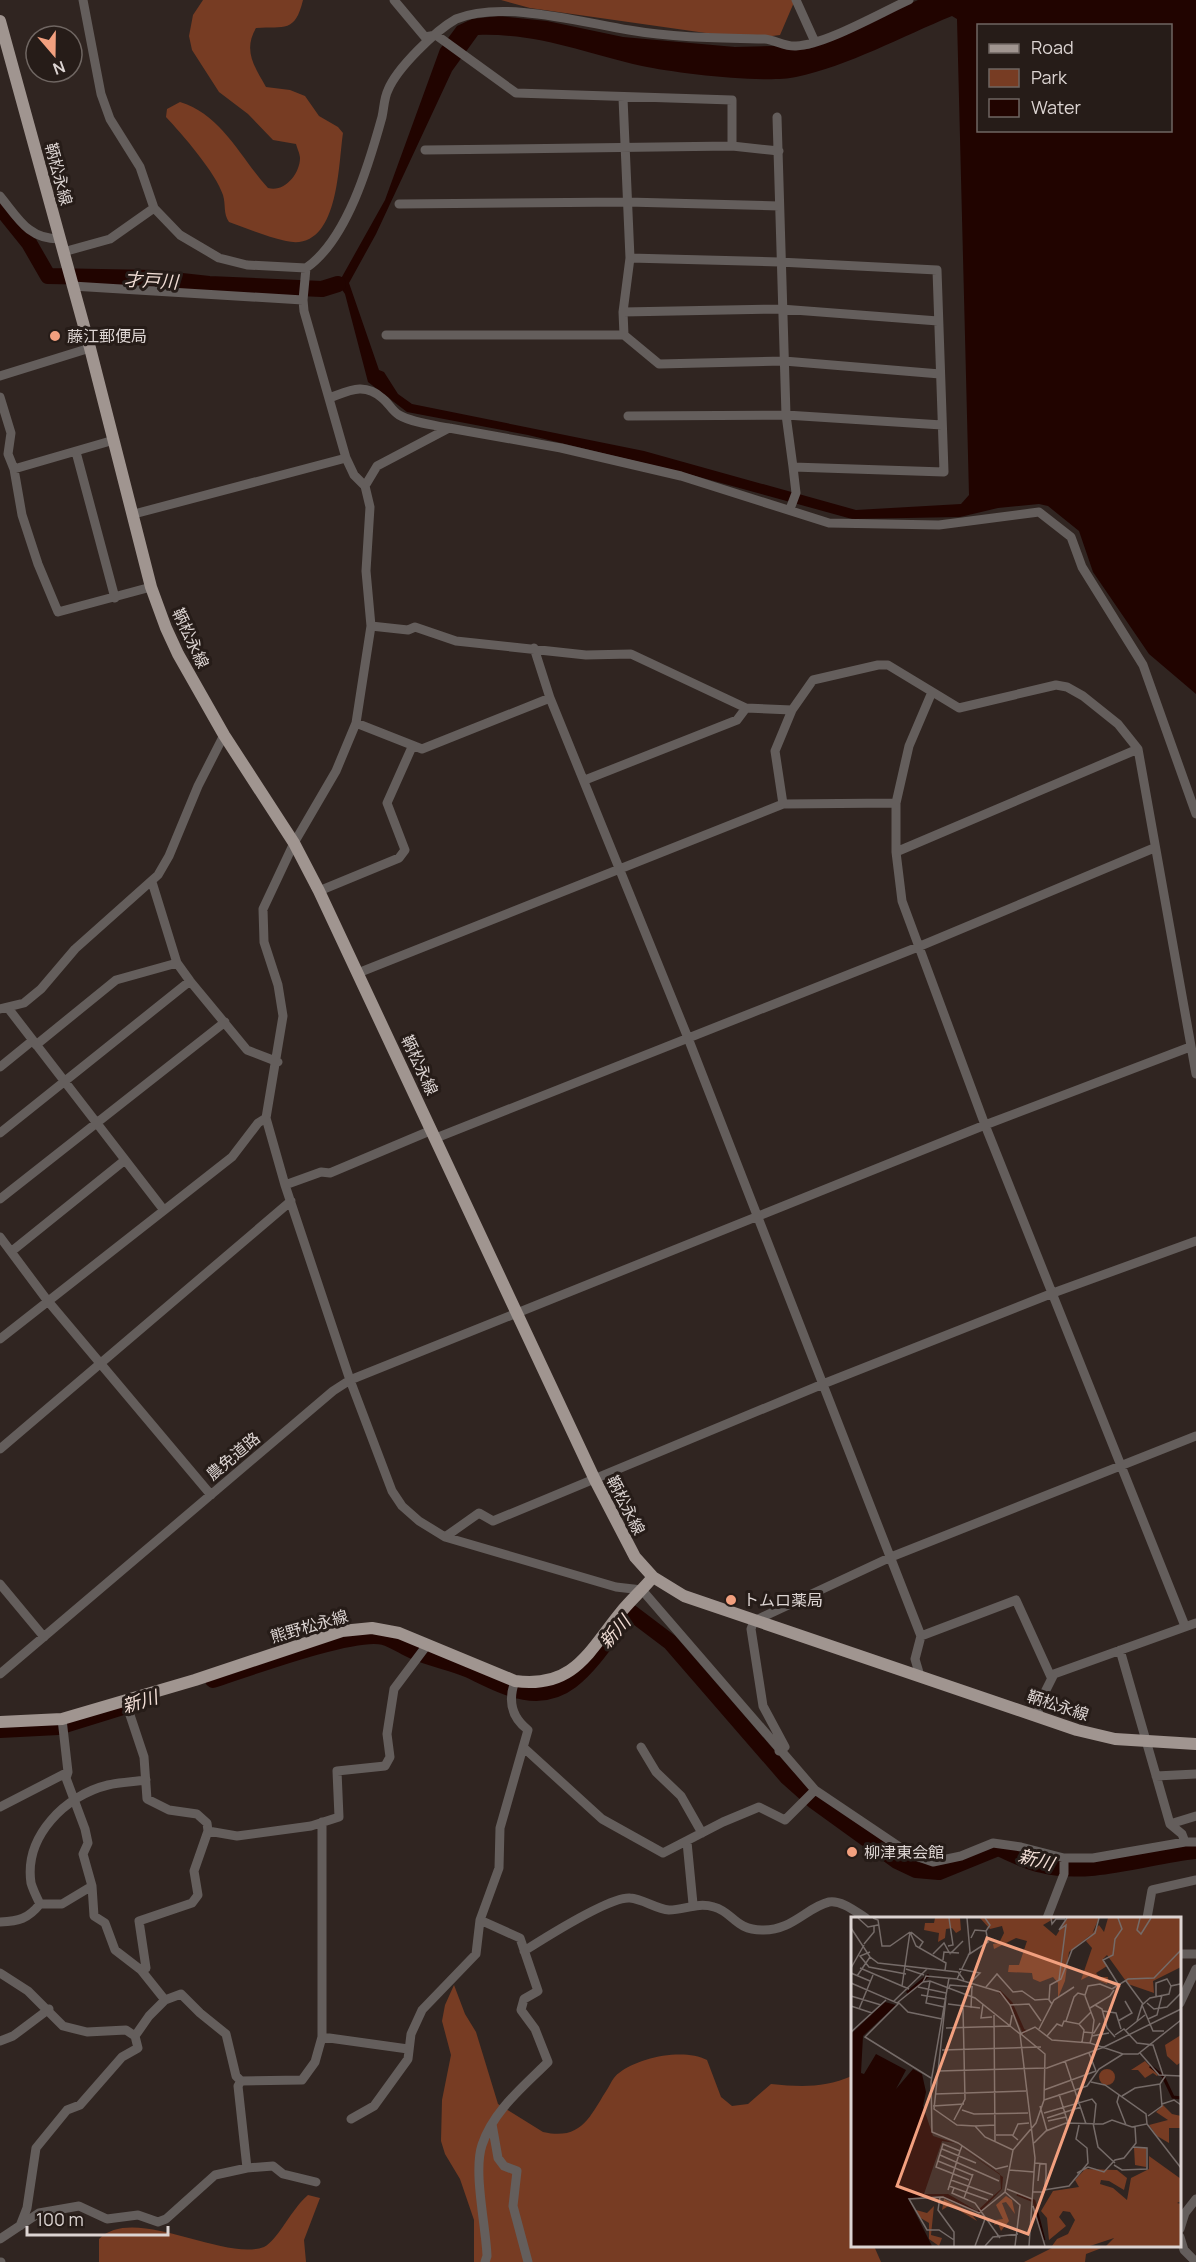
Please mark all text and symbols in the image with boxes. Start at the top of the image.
north arrow [24,24,84,84]
legend [977,24,1172,132]
text: Road [1031,35,1074,59]
text: N [50,56,68,80]
text: Park [1031,65,1068,89]
text: Water [1031,95,1081,119]
street label: 鞆松永線 [40,140,78,208]
water label: 才戸川 [123,267,181,294]
place label: 藤江郵便局 [67,325,147,347]
marker: 藤江郵便局 [48,329,62,343]
street label: 鞆松永線 [168,604,214,672]
street label: 鞆松永線 [397,1031,443,1099]
street label: 農免道路 [201,1427,265,1485]
street label: 鞆松永線 [602,1471,650,1539]
place label: トムロ薬局 [743,1589,823,1611]
marker: トムロ薬局 [724,1593,738,1607]
street label: 熊野松永線 [268,1604,350,1648]
water label: 新川 [593,1608,637,1653]
water label: 新川 [119,1684,162,1718]
street label: 鞆松永線 [1024,1685,1092,1725]
place label: 柳津東会館 [864,1841,944,1863]
water label: 新川 [1016,1843,1059,1876]
marker: 柳津東会館 [845,1845,859,1859]
inset map [851,1917,1181,2247]
scale bar [27,2199,168,2237]
text: 100 m [36,2207,84,2231]

